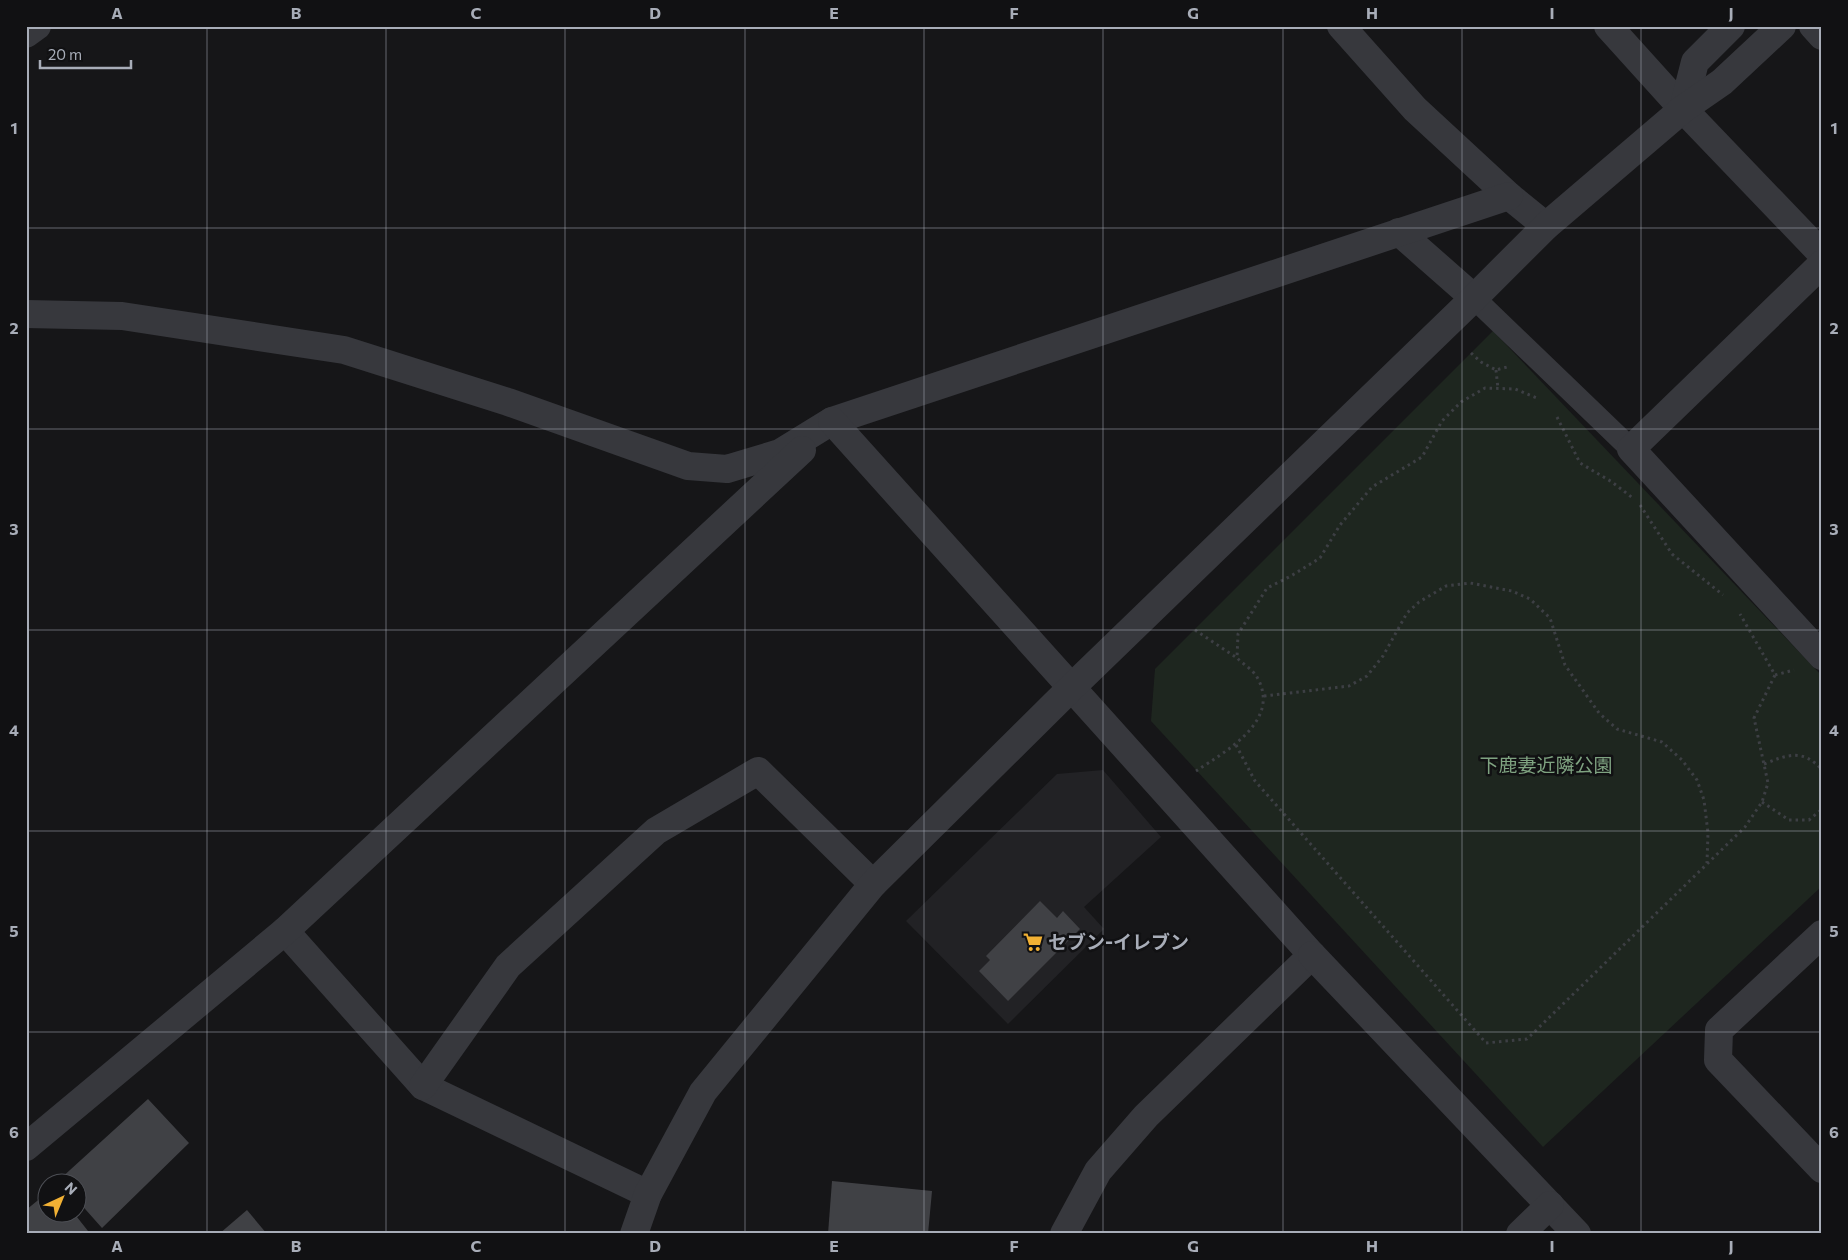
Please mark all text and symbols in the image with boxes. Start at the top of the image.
text: A [111,3,123,22]
text: B [291,3,302,22]
text: C [471,3,482,22]
text: D [649,3,661,22]
text: E [829,3,839,22]
text: F [1009,3,1019,22]
text: G [1187,3,1199,22]
text: H [1366,3,1378,22]
text: I [1549,3,1555,22]
text: J [1728,3,1734,22]
scale bar [40,38,131,70]
text: 20 m [48,45,82,63]
text: 1 [10,118,18,137]
text: 1 [1830,118,1838,137]
text: 2 [9,318,19,337]
text: 2 [1829,318,1839,337]
text: 3 [9,519,19,538]
text: 3 [1829,519,1839,538]
text: 4 [9,720,19,739]
text: 4 [1829,720,1839,739]
park label: 下鹿妻近隣公園 [1479,753,1613,776]
text: 5 [9,921,19,940]
text: 5 [1829,921,1839,940]
place label: セブン-イレブン [1048,930,1189,953]
supermarket icon: セブン-イレブン [1022,931,1044,953]
text: 6 [9,1122,19,1141]
text: 6 [1829,1122,1839,1141]
north arrow [38,1172,88,1222]
text: N [62,1179,81,1198]
text: A [111,1236,123,1255]
text: B [291,1236,302,1255]
text: C [471,1236,482,1255]
text: D [649,1236,661,1255]
text: E [829,1236,839,1255]
text: F [1009,1236,1019,1255]
text: G [1187,1236,1199,1255]
text: H [1366,1236,1378,1255]
text: I [1549,1236,1555,1255]
text: J [1728,1236,1734,1255]

